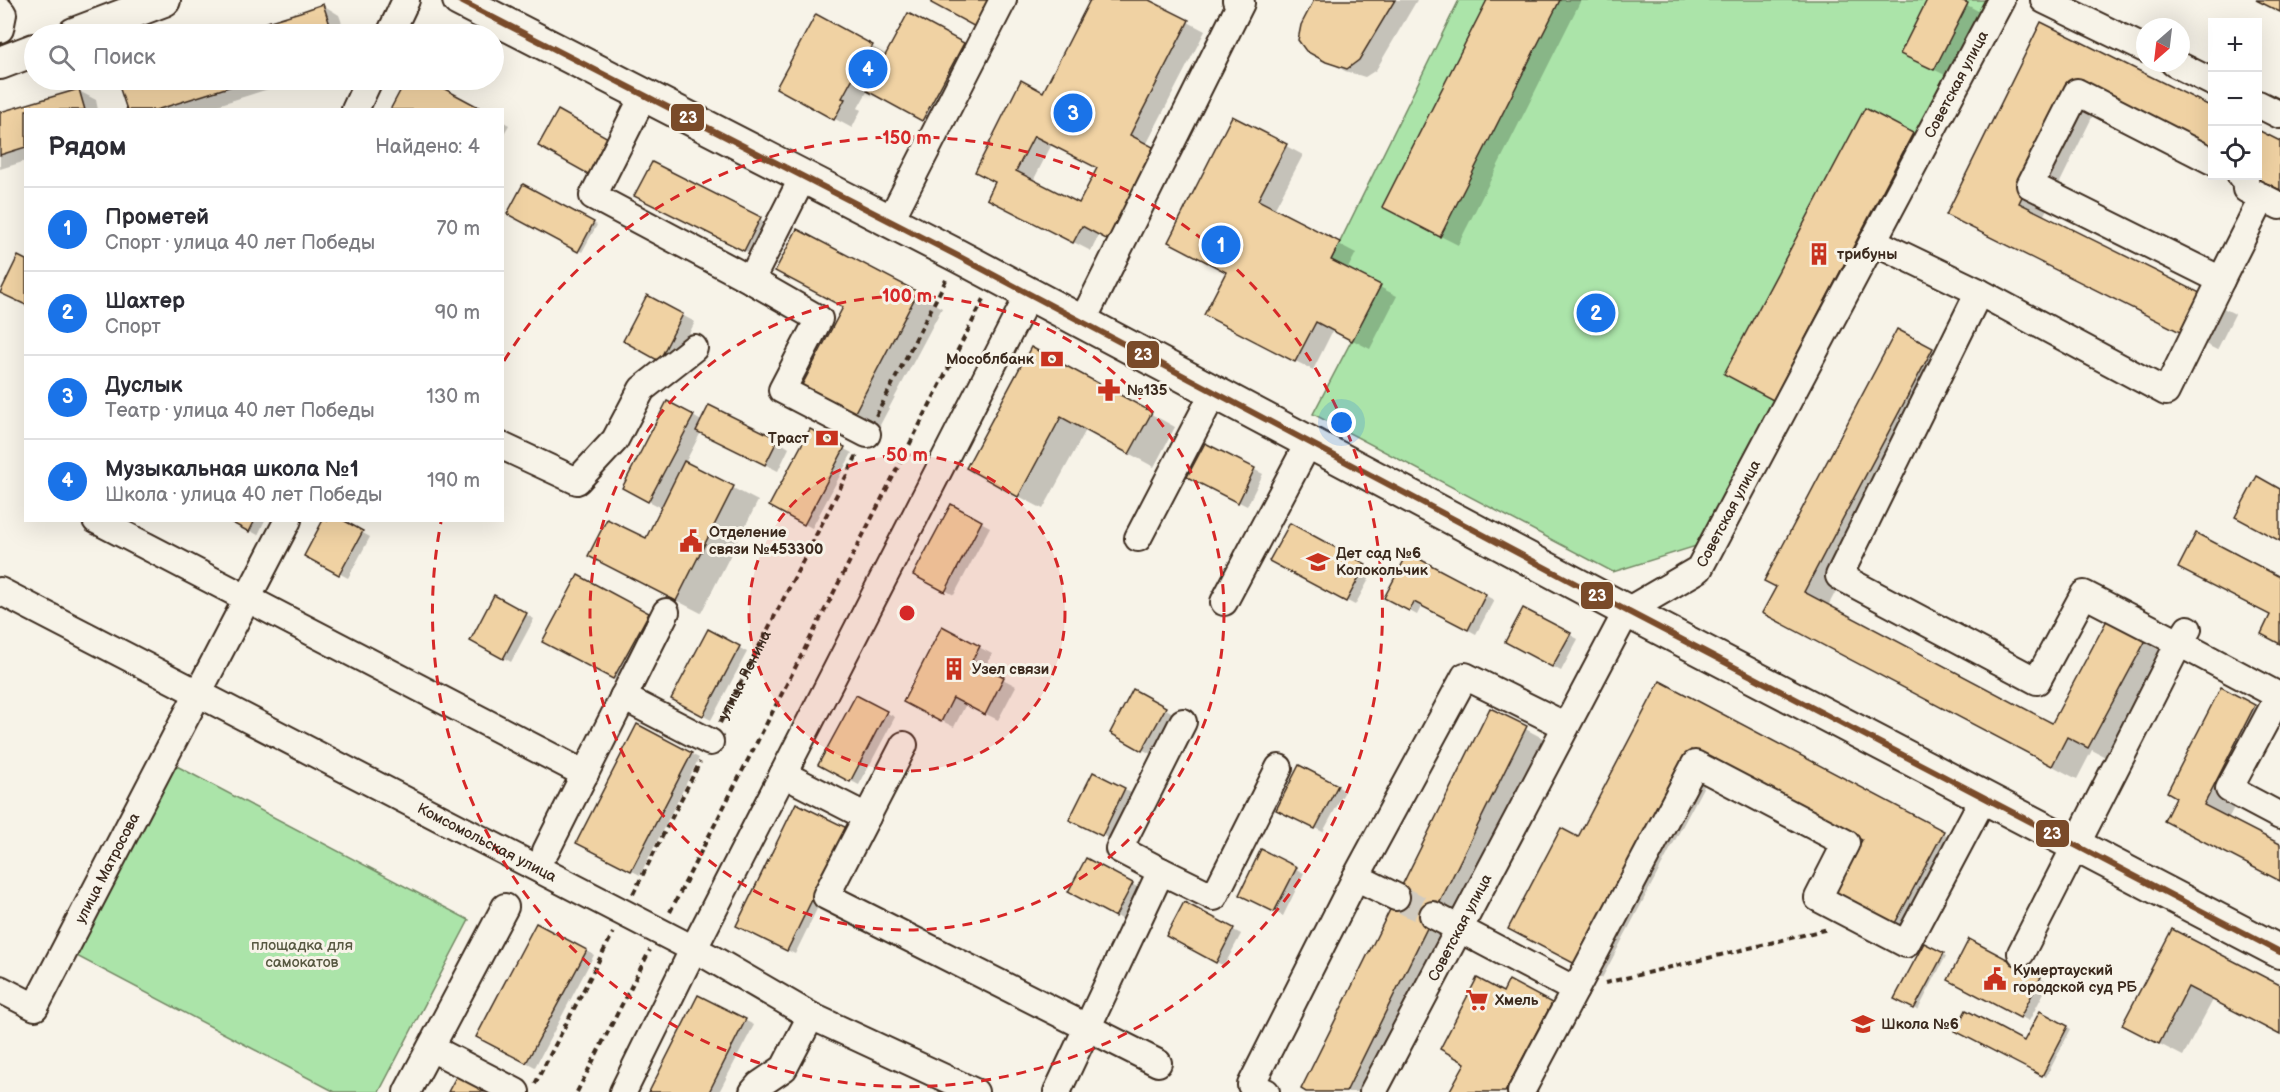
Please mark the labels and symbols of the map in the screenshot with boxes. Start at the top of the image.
north arrow [2136,18,2190,72]
street label: Советская улица [1920,28,1993,142]
pin: 4 [848,46,888,92]
pin: 3 [1054,90,1092,136]
line badge: 23 [670,103,705,132]
text: 23 [679,109,697,128]
text: 150 m [882,128,932,149]
pin: 1 [1202,222,1240,268]
building icon: трибуны [1806,241,1832,267]
place label: трибуны [1837,245,1897,264]
text: 100 m [882,286,932,307]
pin: 2 [1576,290,1616,336]
line badge: 23 [1126,340,1160,369]
bank icon: Мособлбанк [1039,346,1065,372]
text: 23 [1134,346,1152,365]
place label: Мособлбанк [946,350,1035,369]
pharmacy icon: №135 [1096,377,1122,403]
place label: №135 [1127,381,1168,400]
your location [1327,408,1356,437]
bank icon: Траст [814,425,840,451]
place label: Траст [768,429,810,448]
text: 50 m [886,445,928,466]
street label: Советская улица [1693,457,1765,571]
place label: Отделение связи №453300 [709,523,823,559]
public building icon: Отделение связи №453300 [678,528,704,554]
place label: Дет сад №6 Колокольчик [1336,544,1429,580]
school or university icon: Дет сад №6 Колокольчик [1305,549,1331,575]
line badge: 23 [1580,581,1614,610]
text: 23 [1588,587,1606,606]
centre of rings [897,603,917,623]
street label: улица Ленина [714,627,776,723]
building icon: Узел связи [941,656,967,682]
place label: Узел связи [972,660,1049,679]
street label: Комсомольская улица [414,799,560,887]
street label: улица Матросова [71,809,144,927]
line badge: 23 [2035,819,2070,848]
text: 23 [2043,825,2061,844]
street label: Советская улица [1424,871,1496,985]
park label: площадка для самокатов [251,936,353,972]
place label: Кумертауский городской суд РБ [2013,961,2137,997]
public building icon: Кумертауский городской суд РБ [1982,966,2008,992]
supermarket icon: Хмель [1464,987,1490,1013]
place label: Хмель [1494,991,1539,1010]
school or university icon: Школа №6 [1850,1011,1876,1037]
place label: Школа №6 [1881,1015,1959,1034]

